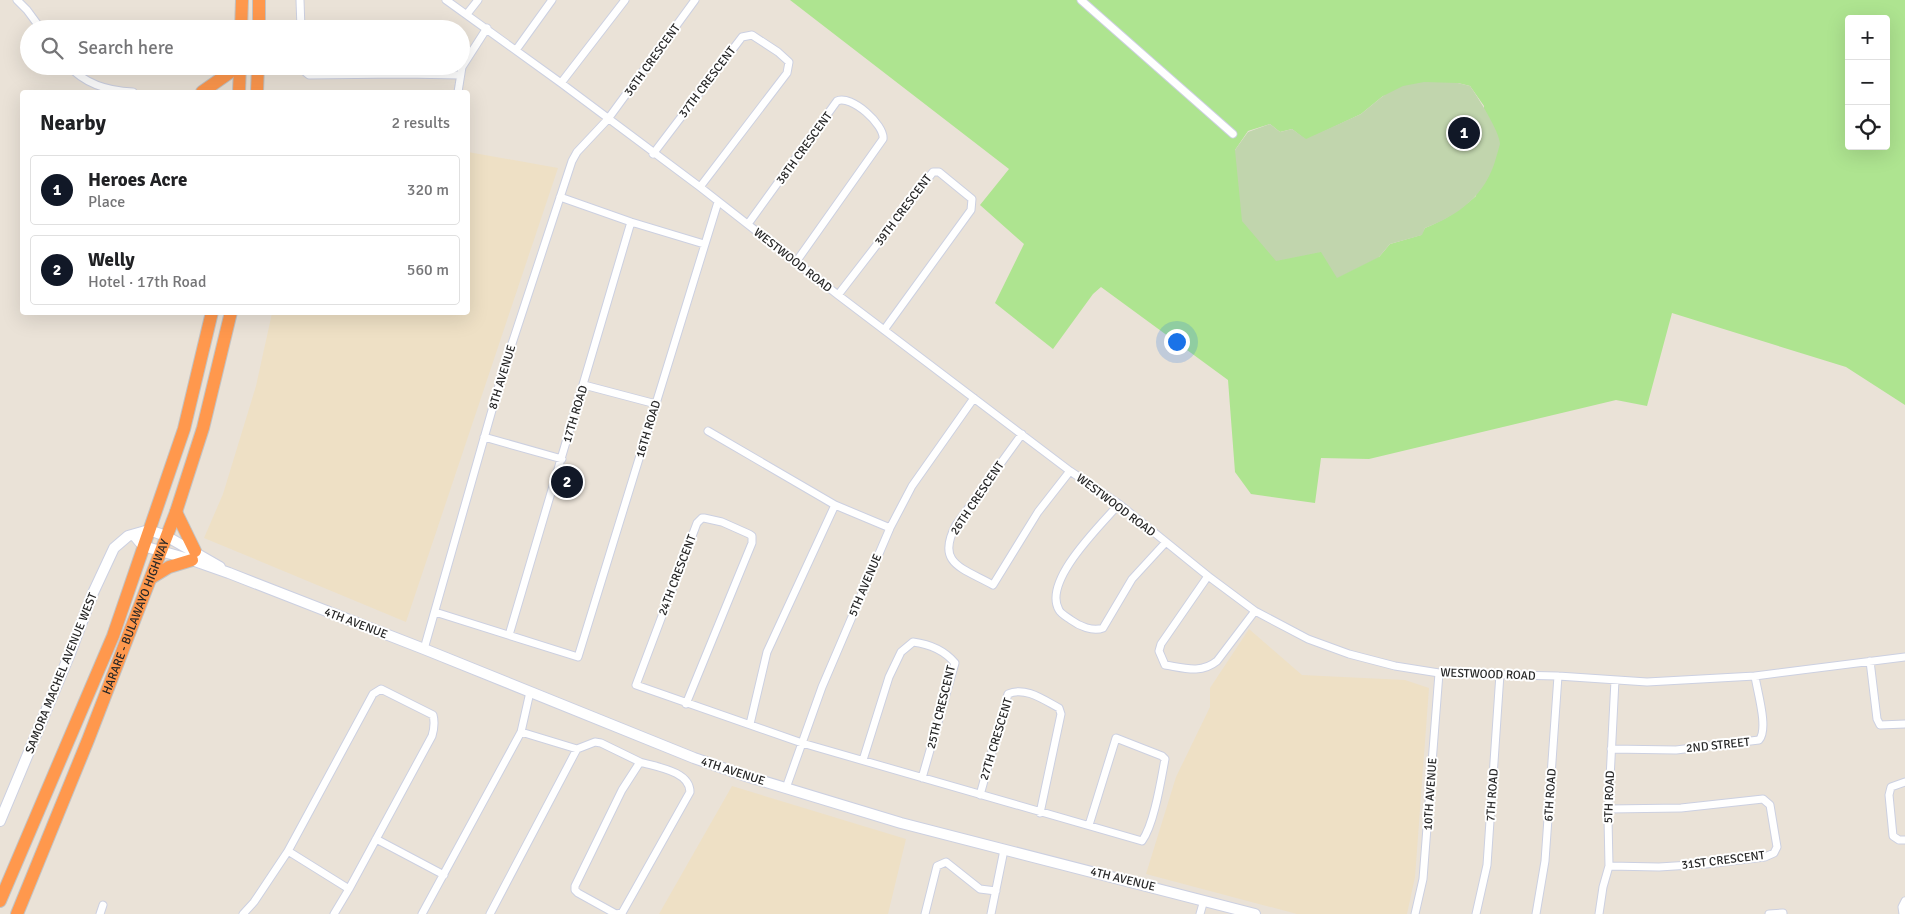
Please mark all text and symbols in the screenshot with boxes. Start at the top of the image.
map controls [1845,15,1890,150]
button: + [1845,15,1890,60]
search box [20,20,470,75]
street label: 36TH CRESCENT [621,21,684,99]
icon: search [38,34,66,62]
text: Search here [78,36,174,60]
street label: 37TH CRESCENT [676,44,739,121]
button: − [1845,60,1890,105]
button: locate [1845,105,1890,150]
street label: 38TH CRESCENT [773,109,836,187]
text: Nearby [40,110,106,136]
text: 2 results [391,113,450,133]
pin: 1 [1448,114,1480,152]
text: Heroes Acre [88,168,187,192]
street label: 39TH CRESCENT [872,172,935,249]
text: 1 [53,180,61,200]
text: 320 m [407,180,449,200]
text: Place [88,192,125,212]
street label: WESTWOOD ROAD [750,225,835,296]
text: Welly [88,248,135,272]
text: 2 [53,260,61,280]
text: 560 m [407,260,449,280]
text: Hotel · 17th Road [88,272,206,292]
your location [1164,329,1190,355]
street label: 8TH AVENUE [486,343,519,411]
street label: 17TH ROAD [560,383,591,445]
street label: 16TH ROAD [633,398,664,460]
street label: 26TH CRESCENT [947,459,1008,538]
pin: 2 [551,463,583,501]
street label: WESTWOOD ROAD [1073,471,1158,540]
street label: 24TH CRESCENT [655,532,700,618]
street label: HARARE - BULAWAYO HIGHWAY [99,537,173,697]
street label: 5TH AVENUE [846,551,885,619]
street label: SAMORA MACHEL AVENUE WEST [22,591,101,756]
street label: 4TH AVENUE [322,605,390,642]
street label: 25TH CRESCENT [924,664,959,750]
street label: WESTWOOD ROAD [1440,665,1536,684]
street label: 27TH CRESCENT [977,696,1016,782]
street label: 2ND STREET [1685,735,1751,756]
street label: 4TH AVENUE [699,754,767,789]
street label: 10TH AVENUE [1420,757,1441,831]
street label: 7TH ROAD [1483,768,1502,822]
street label: 6TH ROAD [1541,768,1560,822]
street label: 5TH ROAD [1601,770,1618,824]
street label: 31ST CRESCENT [1681,848,1766,873]
street label: 4TH AVENUE [1089,864,1157,895]

